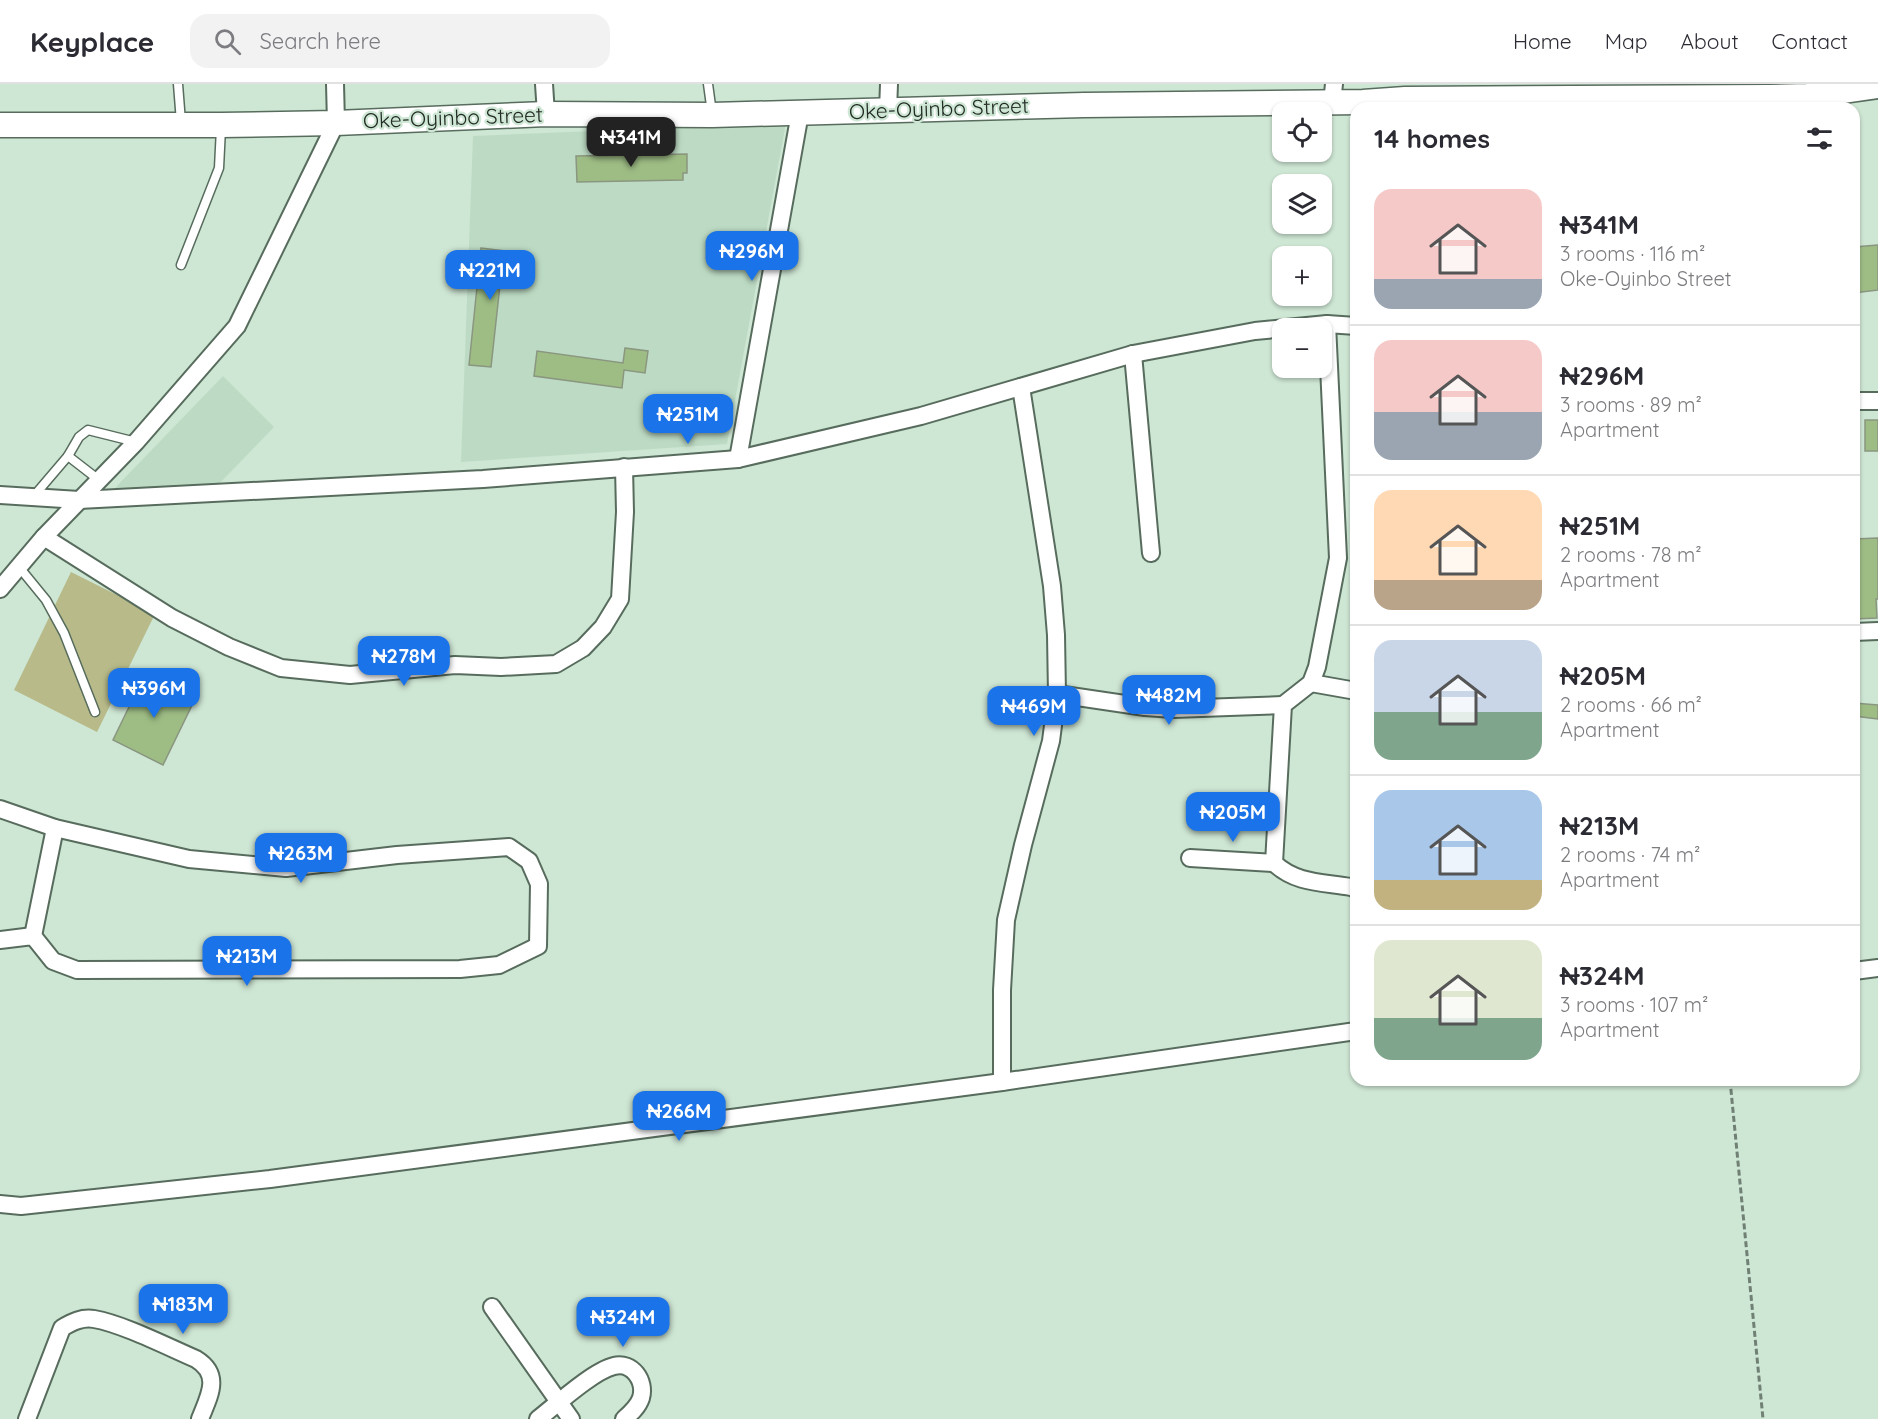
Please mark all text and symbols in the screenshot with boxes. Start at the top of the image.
search box [190,14,610,68]
text: Keyplace [30,24,154,59]
icon: search [211,25,244,58]
text: Search here [259,27,381,55]
text: Home [1513,28,1572,54]
text: Map [1605,28,1648,54]
text: About [1681,28,1739,54]
text: Contact [1772,28,1848,54]
street label: Oke-Oyinbo Street [849,92,1029,124]
street label: Oke-Oyinbo Street [363,101,543,133]
map controls [1272,102,1332,378]
button: locate [1272,102,1332,162]
pin: ₦341M [589,117,673,168]
text: 14 homes [1374,122,1490,155]
icon: filters [1803,122,1836,155]
text: ₦341M [601,124,661,149]
button: layers [1272,174,1332,234]
text: ₦341M [1560,208,1639,241]
icon: home [1422,213,1494,285]
pin: ₦296M [710,231,794,282]
text: ₦296M [720,238,784,263]
text: 3 rooms · 116 m² [1560,241,1705,266]
button: + [1272,246,1332,306]
pin: ₦221M [448,250,532,301]
text: ₦221M [459,257,521,282]
text: Oke-Oyinbo Street [1560,266,1732,291]
button: − [1272,318,1332,378]
text: ₦296M [1560,359,1644,392]
icon: home [1422,364,1494,436]
text: 3 rooms · 89 m² [1560,392,1702,417]
pin: ₦251M [646,394,730,445]
text: ₦251M [657,401,719,426]
text: Apartment [1560,417,1660,442]
text: ₦251M [1560,509,1640,542]
icon: home [1422,514,1494,586]
text: 2 rooms · 78 m² [1560,542,1702,567]
text: Apartment [1560,567,1660,592]
pin: ₦278M [362,636,446,687]
text: ₦278M [372,643,436,668]
text: ₦205M [1560,659,1646,692]
icon: home [1422,664,1494,736]
pin: ₦396M [112,668,196,719]
text: ₦396M [122,675,186,700]
pin: ₦482M [1127,675,1211,726]
text: ₦482M [1136,682,1202,707]
pin: ₦469M [992,686,1076,737]
text: 2 rooms · 66 m² [1560,692,1702,717]
text: ₦469M [1001,693,1067,718]
text: Apartment [1560,717,1660,742]
pin: ₦205M [1191,792,1275,843]
text: ₦205M [1200,799,1266,824]
text: ₦213M [1560,809,1639,842]
icon: home [1422,814,1494,886]
pin: ₦263M [259,833,343,884]
text: ₦263M [269,840,333,865]
text: 2 rooms · 74 m² [1560,842,1700,867]
text: Apartment [1560,867,1660,892]
pin: ₦213M [205,936,289,987]
text: ₦213M [217,943,277,968]
text: ₦324M [1560,959,1644,992]
icon: home [1422,964,1494,1036]
text: 3 rooms · 107 m² [1560,992,1708,1017]
text: Apartment [1560,1017,1660,1042]
pin: ₦266M [637,1091,721,1142]
text: ₦266M [647,1098,711,1123]
pin: ₦183M [141,1284,225,1335]
text: ₦183M [153,1291,213,1316]
pin: ₦324M [581,1297,665,1348]
text: ₦324M [591,1304,655,1329]

